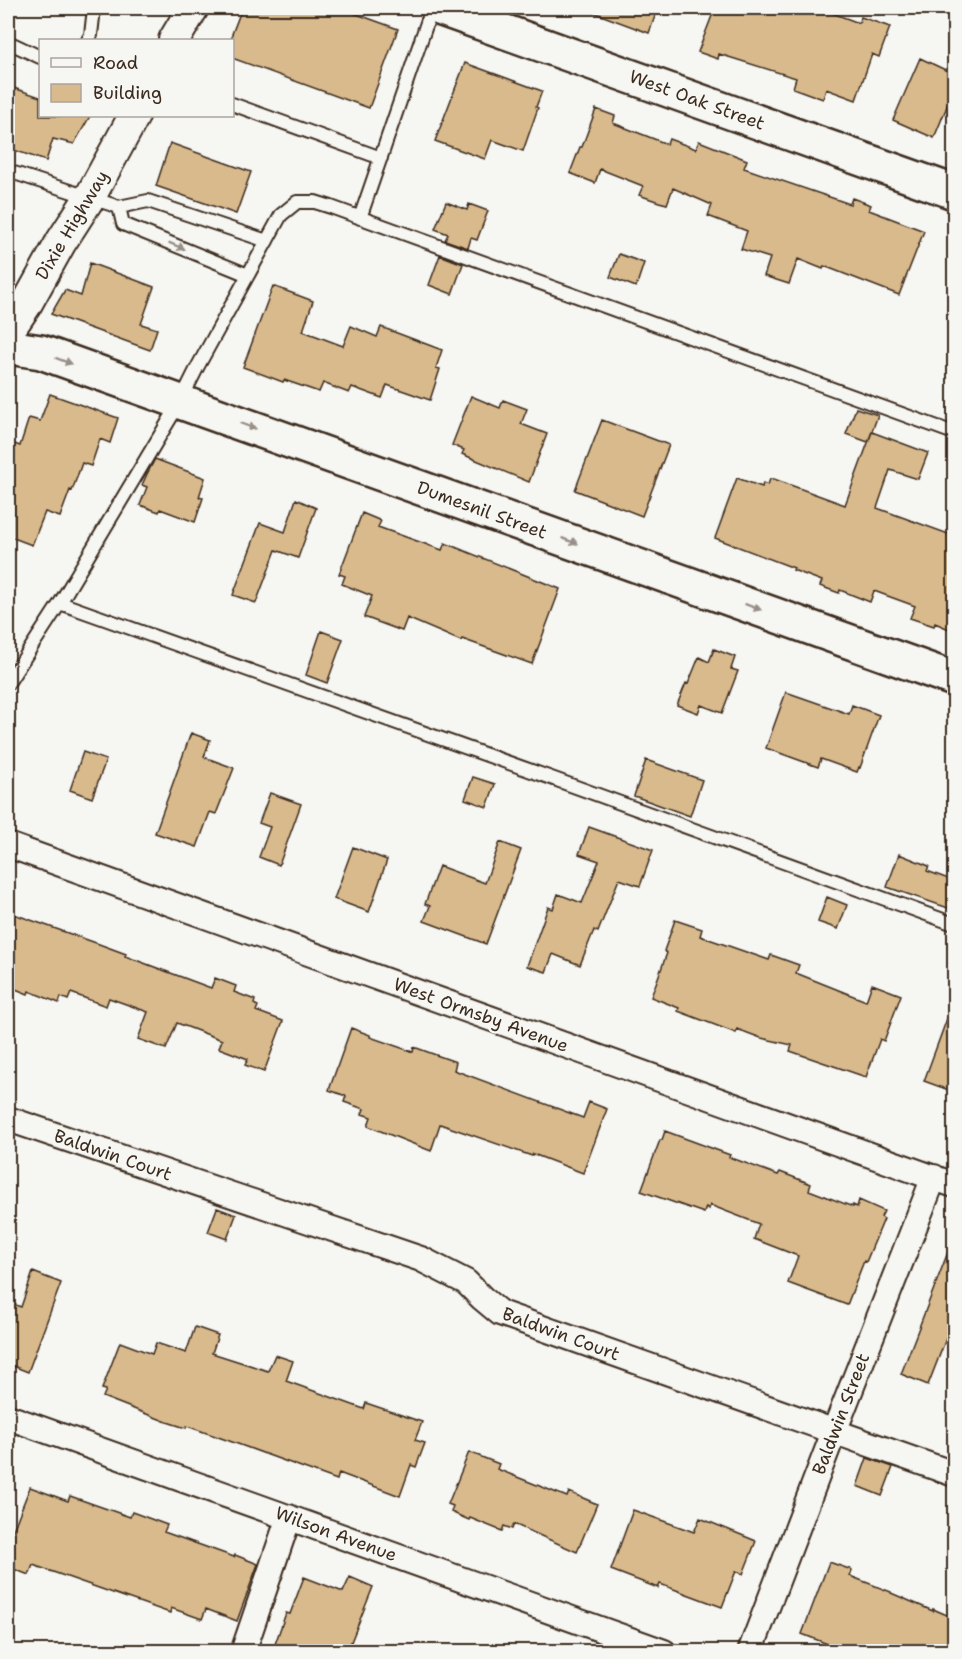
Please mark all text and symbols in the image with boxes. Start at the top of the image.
legend [39,39,234,117]
text: Road [93,51,138,75]
street label: West Oak Street [626,64,768,136]
text: Building [93,81,162,105]
street label: Dixie Highway [30,166,114,284]
one-way arrow [168,242,186,251]
one-way arrow [55,356,73,366]
one-way arrow [239,422,257,432]
street label: Dumesnil Street [414,475,550,545]
one-way arrow [561,537,579,547]
one-way arrow [745,602,763,612]
street label: West Ormsby Avenue [390,972,572,1058]
street label: Baldwin Court [51,1124,175,1186]
street label: Baldwin Court [499,1302,623,1366]
street label: Baldwin Street [807,1350,875,1478]
street label: Wilson Avenue [272,1501,400,1567]

